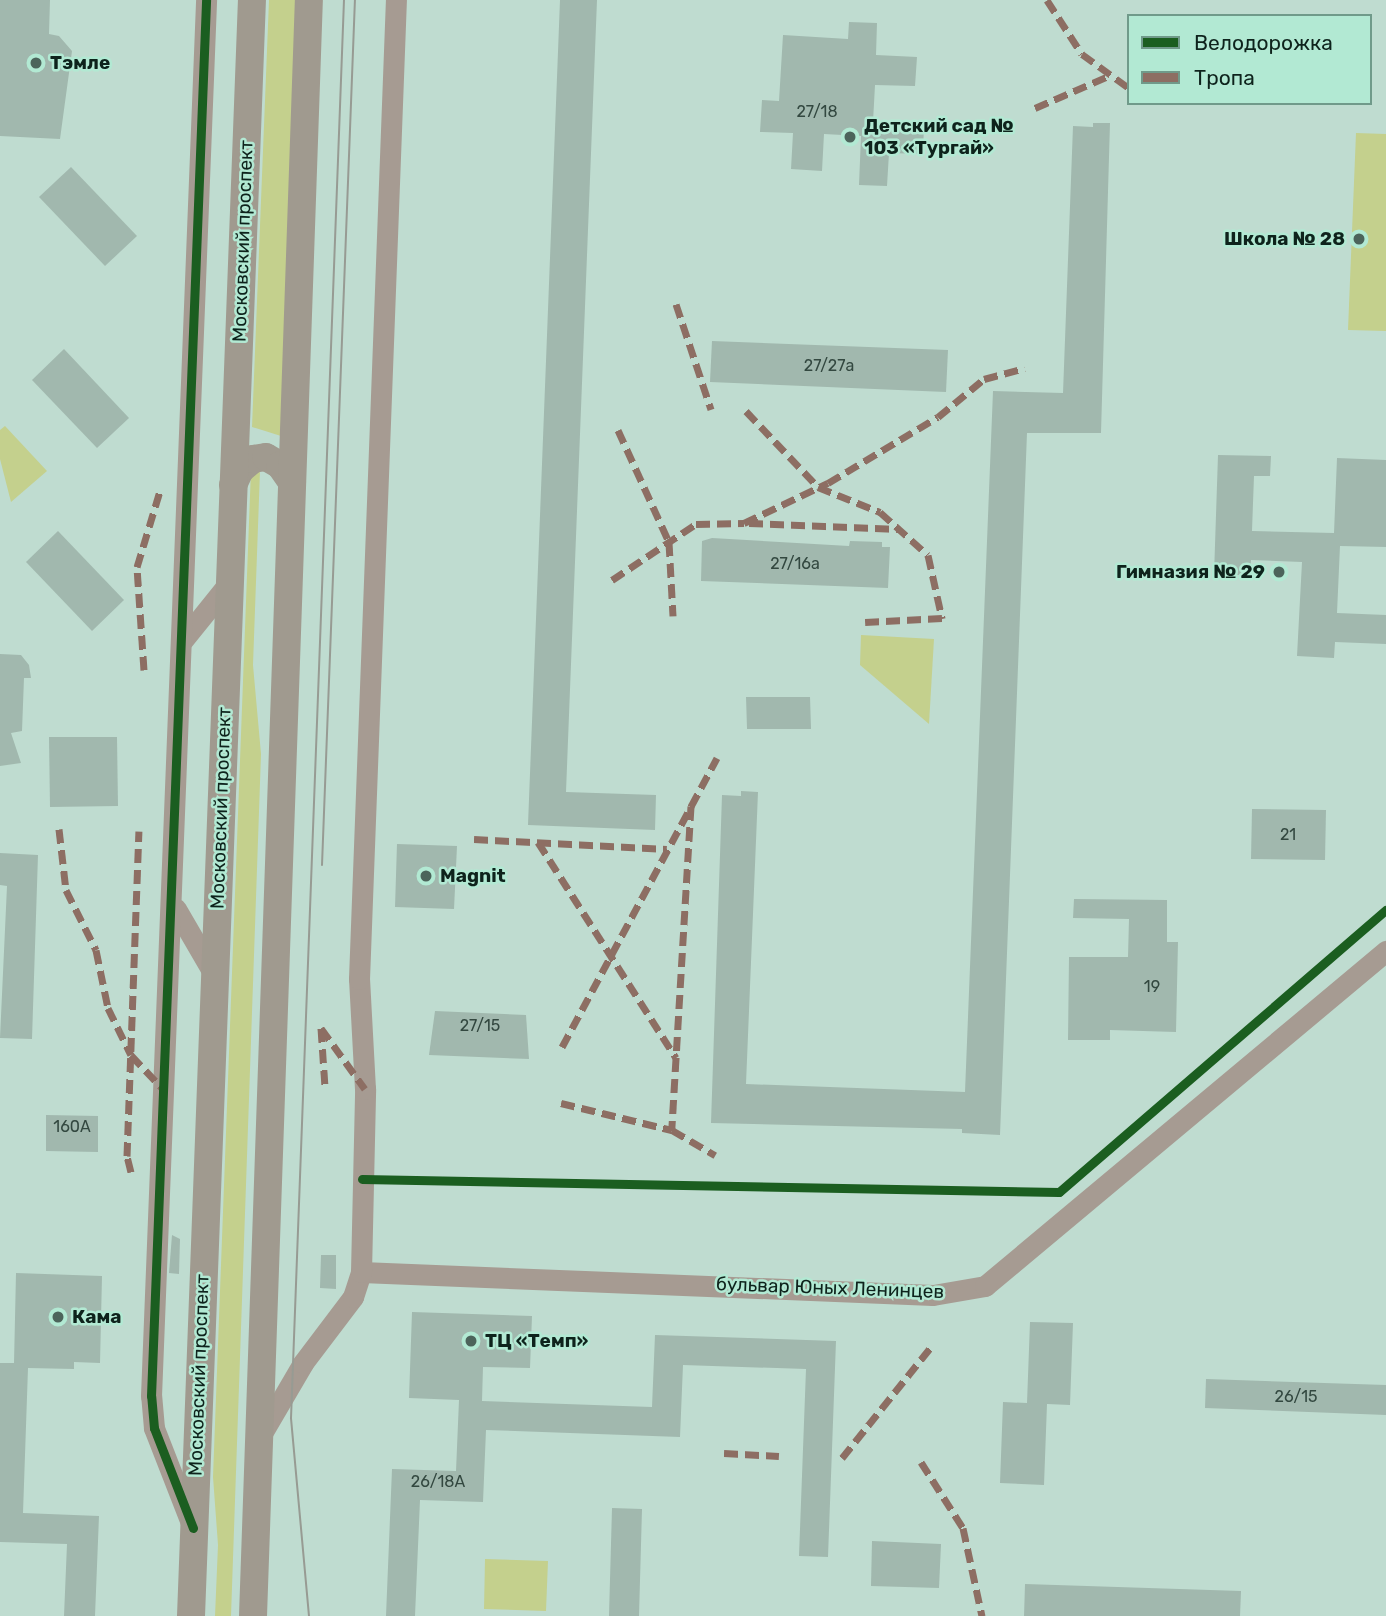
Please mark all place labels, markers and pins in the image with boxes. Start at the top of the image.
place label: Тэмле [50,52,110,74]
marker: Тэмле [28,55,44,71]
place label: Детский сад № 103 «Тургай» [864,115,1014,159]
marker: Детский сад № 103 «Тургай» [842,129,858,145]
place label: Школа № 28 [1224,228,1345,250]
marker: Школа № 28 [1351,231,1367,247]
place label: Гимназия № 29 [1116,561,1265,583]
marker: Гимназия № 29 [1271,564,1287,580]
place label: Magnit [440,865,506,887]
marker: Magnit [418,868,434,884]
place label: Кама [72,1306,121,1328]
marker: Кама [50,1309,66,1325]
place label: ТЦ «Темп» [485,1330,588,1352]
marker: ТЦ «Темп» [463,1333,479,1349]

